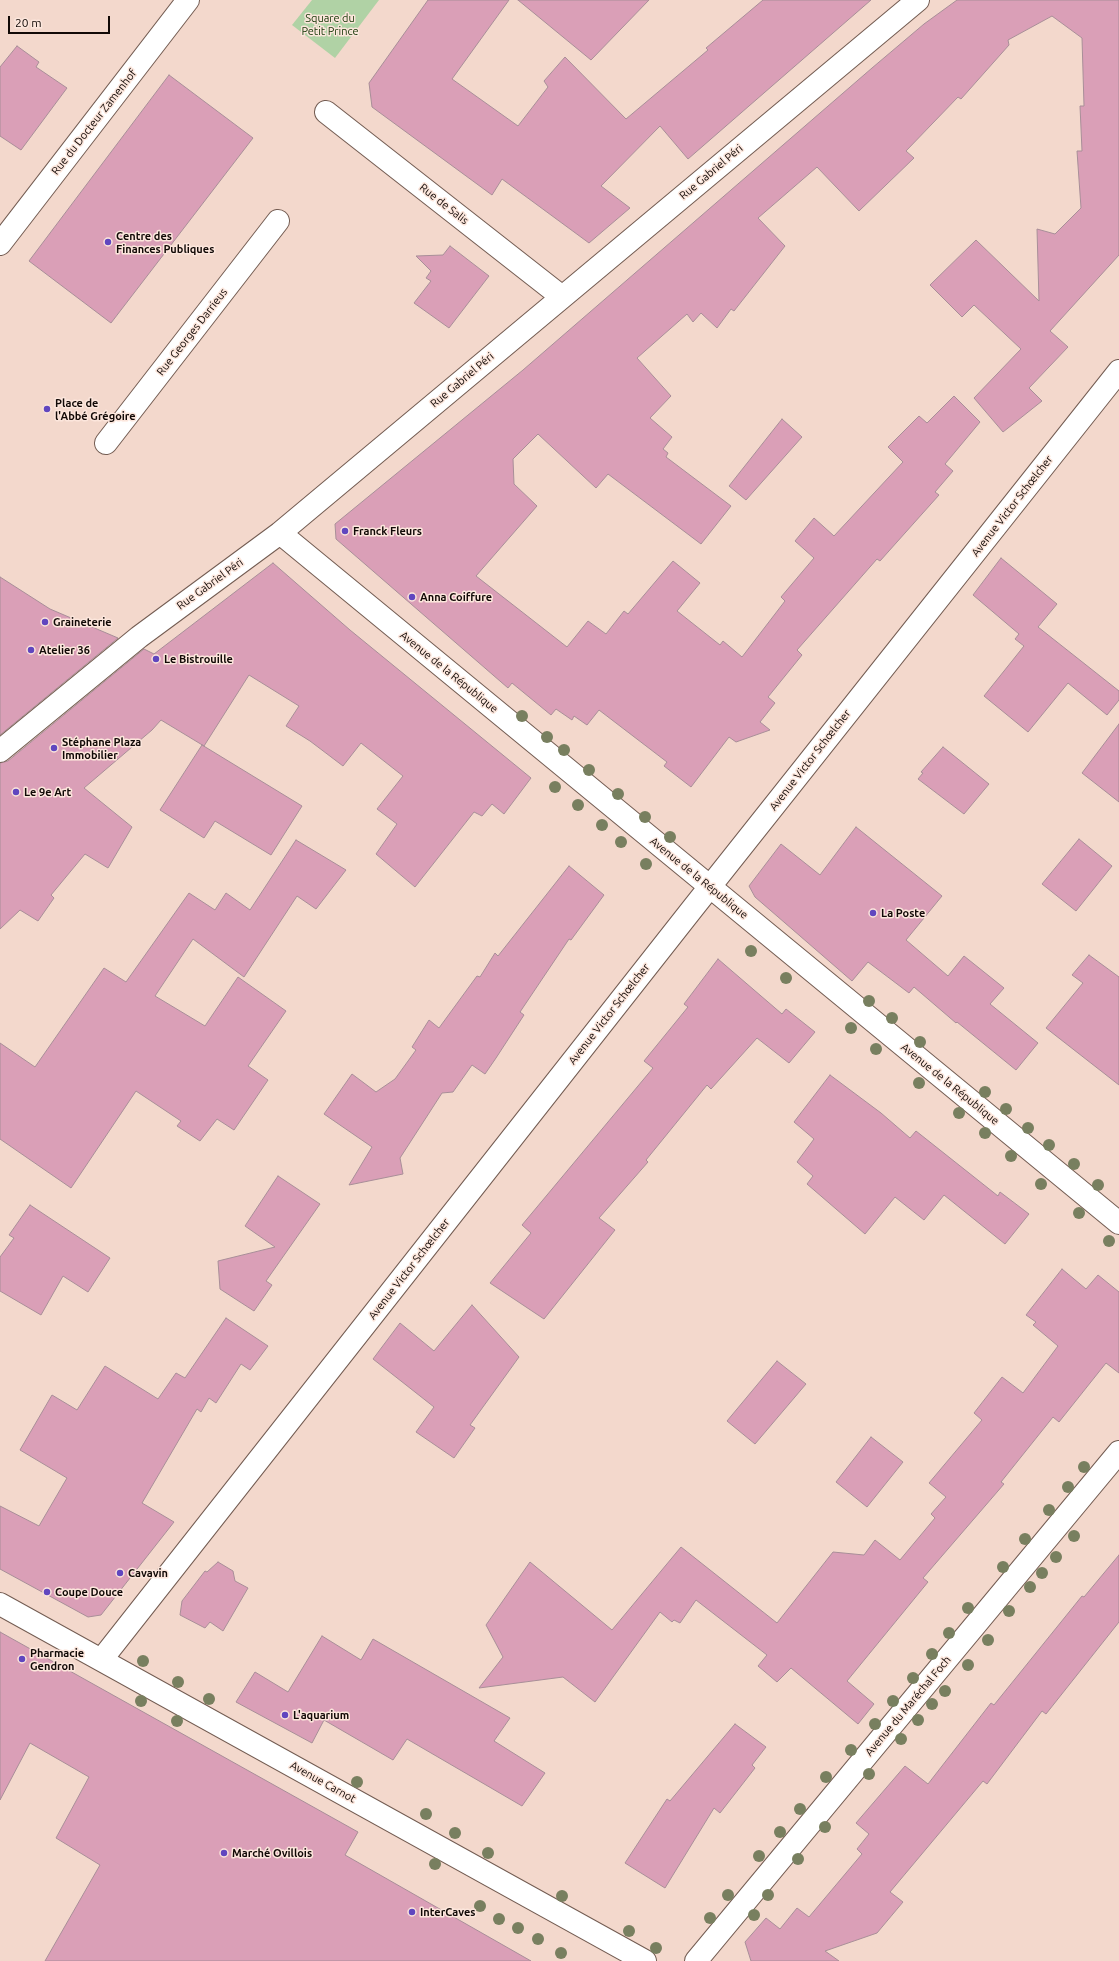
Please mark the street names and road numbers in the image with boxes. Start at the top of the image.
street label: Rue du Docteur Zamenhof [49,67,139,177]
street label: Rue Gabriel Péri [677,142,745,202]
street label: Rue de Salis [417,181,471,227]
street label: Rue Georges Darrieus [154,286,230,378]
street label: Rue Gabriel Péri [428,350,496,410]
street label: Avenue Victor Schœlcher [969,453,1055,559]
street label: Rue Gabriel Péri [174,556,246,612]
street label: Avenue de la République [397,628,501,716]
street label: Avenue Victor Schœlcher [767,707,853,813]
street label: Avenue de la République [647,834,751,922]
street label: Avenue Victor Schœlcher [566,961,652,1067]
street label: Avenue de la République [898,1040,1002,1128]
street label: Avenue Victor Schœlcher [366,1216,452,1322]
street label: Avenue du Maréchal Foch [862,1653,954,1759]
street label: Avenue Carnot [288,1758,358,1806]

